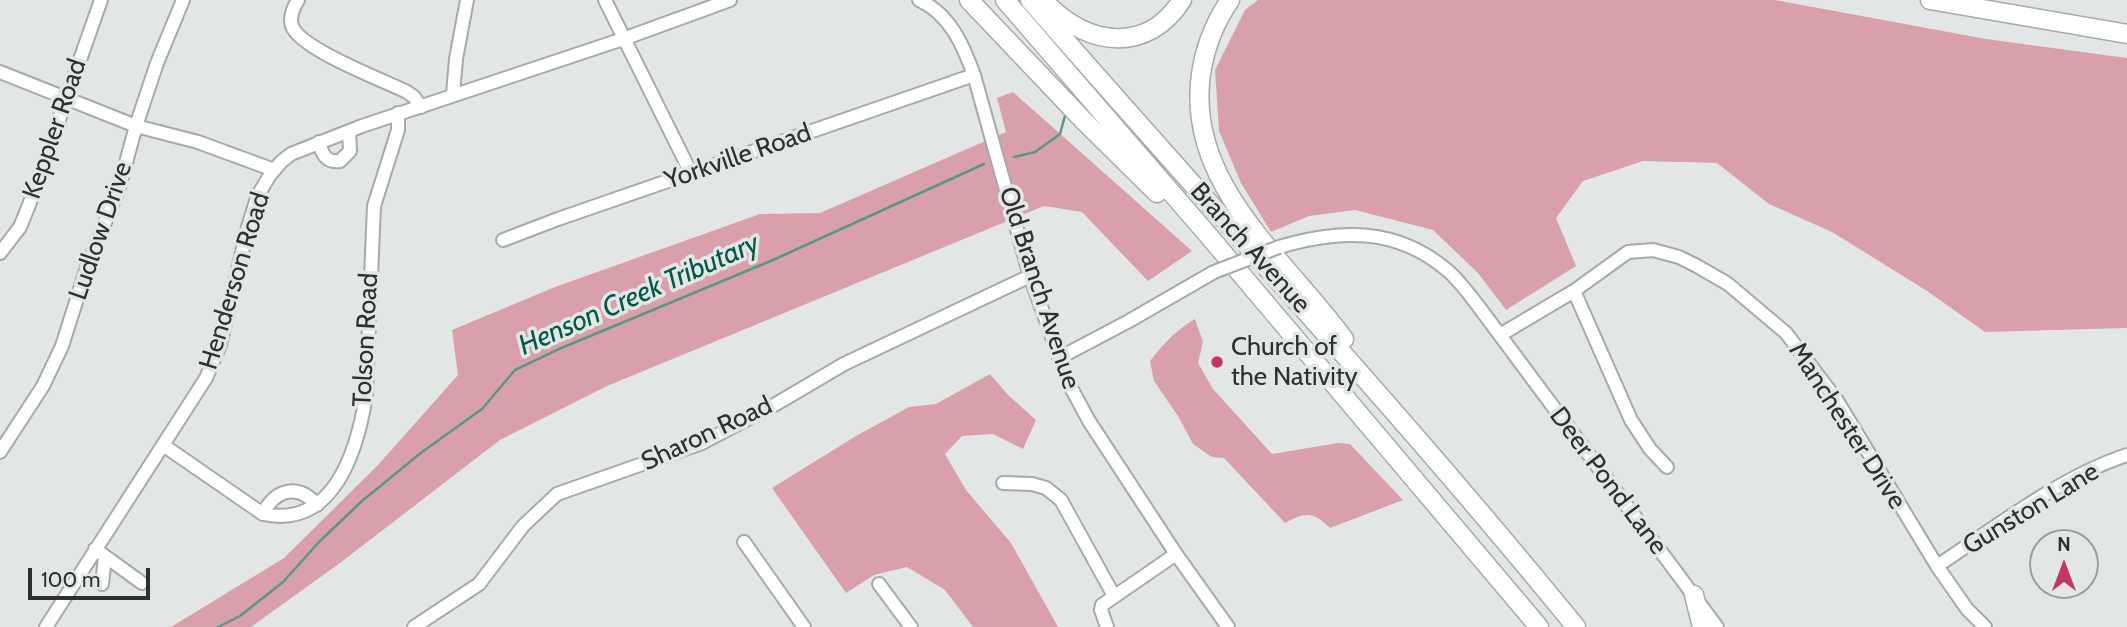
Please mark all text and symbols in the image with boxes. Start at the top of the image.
street label: Keppler Road [17,55,93,203]
street label: Yorkville Road [661,117,815,197]
street label: Ludlow Drive [63,158,139,304]
street label: Branch Avenue [1183,176,1317,320]
street label: Old Branch Avenue [992,183,1086,393]
street label: Henderson Road [193,189,277,373]
water label: Henson Creek Tributary [514,227,764,363]
street label: Tolson Road [347,272,385,408]
place label: Church of the Nativity [1231,331,1358,392]
street label: Manchester Drive [1782,337,1912,515]
marker: Church of the Nativity [1209,354,1225,370]
street label: Sharon Road [637,390,777,478]
street label: Deer Pond Lane [1542,401,1674,561]
street label: Gunston Lane [1957,456,2105,562]
north arrow [2029,529,2099,599]
text: N [2057,533,2071,556]
scale bar [32,554,154,598]
text: 100 m [41,567,100,592]

